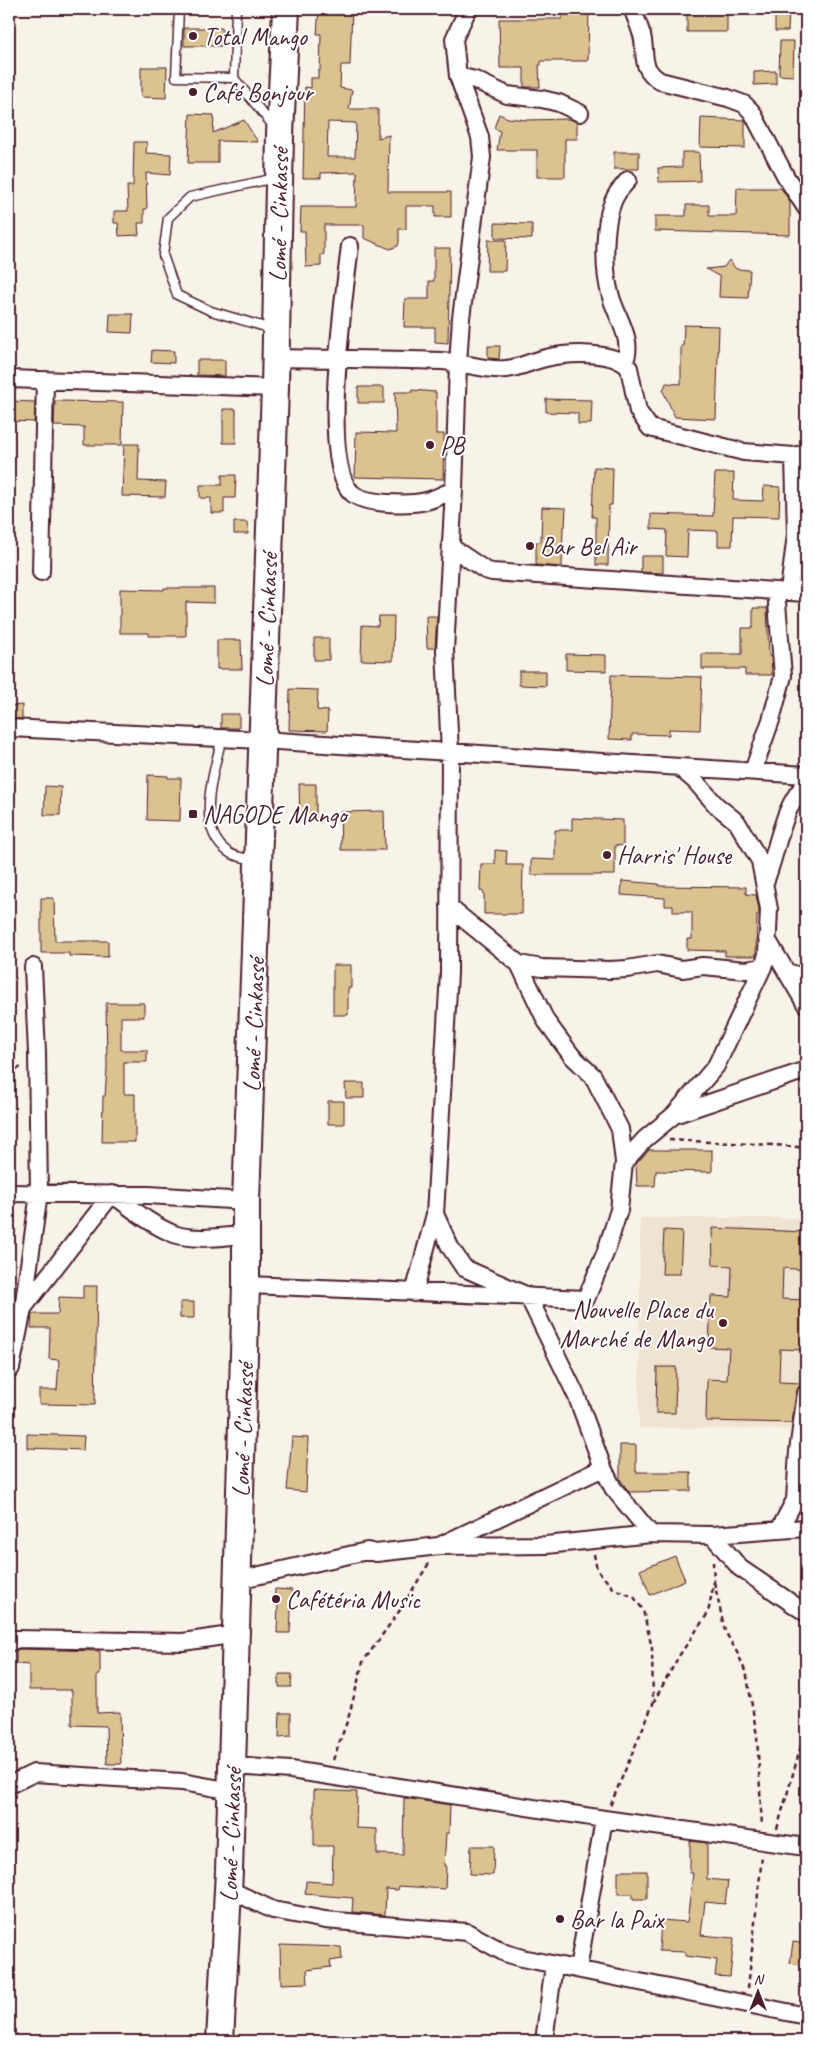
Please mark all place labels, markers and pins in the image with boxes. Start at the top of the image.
place label: Total Mango [203,21,308,53]
marker: Total Mango [187,30,199,42]
place label: Café Bonjour [203,77,314,109]
marker: Café Bonjour [187,86,199,98]
place label: PB [440,430,467,462]
marker: PB [424,439,436,451]
place label: Bar Bel Air [540,531,638,563]
marker: Bar Bel Air [524,540,536,552]
place label: NAGODE Mango [203,799,349,831]
marker: NAGODE Mango [187,808,199,820]
place label: Harris' House [617,840,733,872]
marker: Harris' House [601,849,613,861]
place label: Nouvelle Place du Marché de Mango [560,1294,715,1355]
marker: Nouvelle Place du Marché de Mango [717,1317,729,1329]
place label: Cafétéria Music [286,1584,421,1616]
marker: Cafétéria Music [270,1593,282,1605]
place label: Bar la Paix [570,1904,666,1936]
marker: Bar la Paix [554,1913,566,1925]

